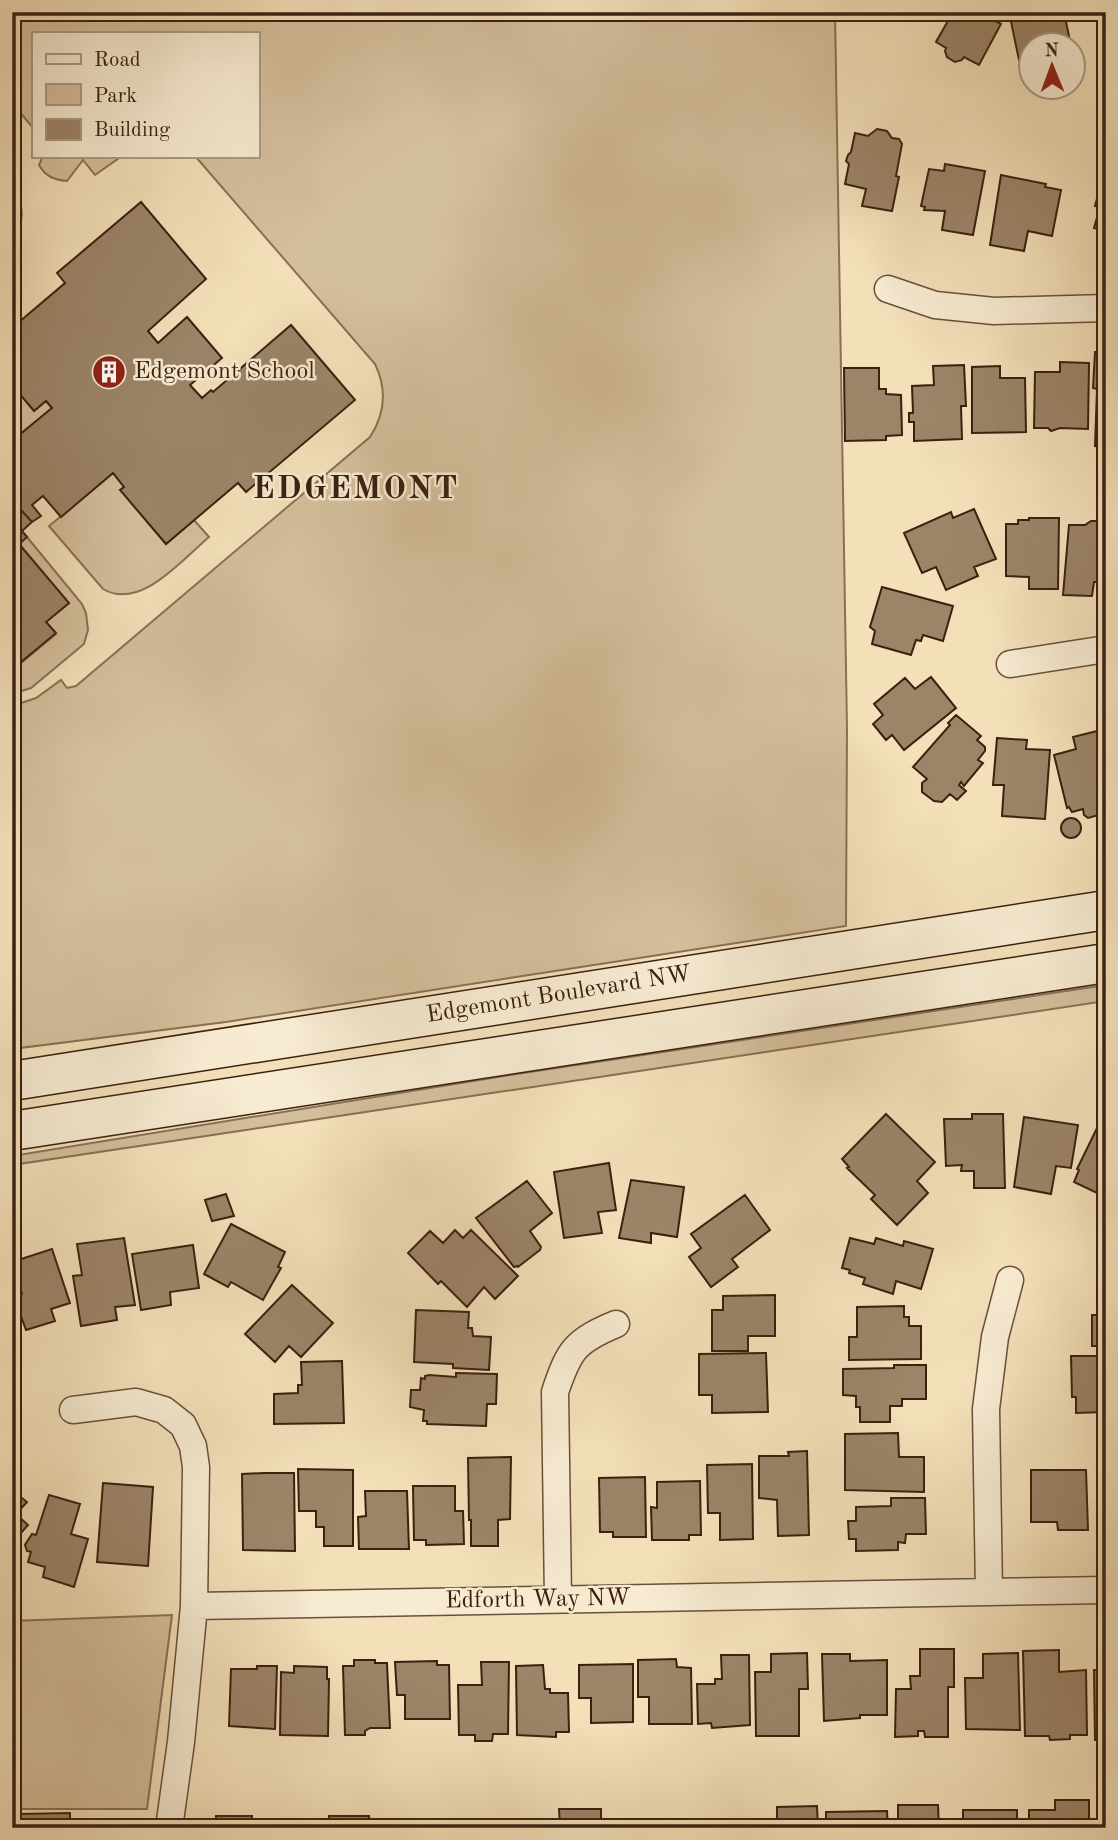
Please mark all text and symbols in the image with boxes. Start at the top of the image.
legend [32,32,259,158]
north arrow [1016,32,1086,102]
text: N [1044,42,1060,61]
text: Road [94,50,141,71]
text: Park [94,86,137,107]
text: Building [94,120,171,141]
building icon: Edgemont School [90,353,128,391]
place label: Edgemont School [134,360,315,384]
district label: EDGEMONT [253,474,459,506]
street label: Edgemont Boulevard NW [425,962,694,1028]
street label: Edforth Way NW [445,1586,631,1614]

